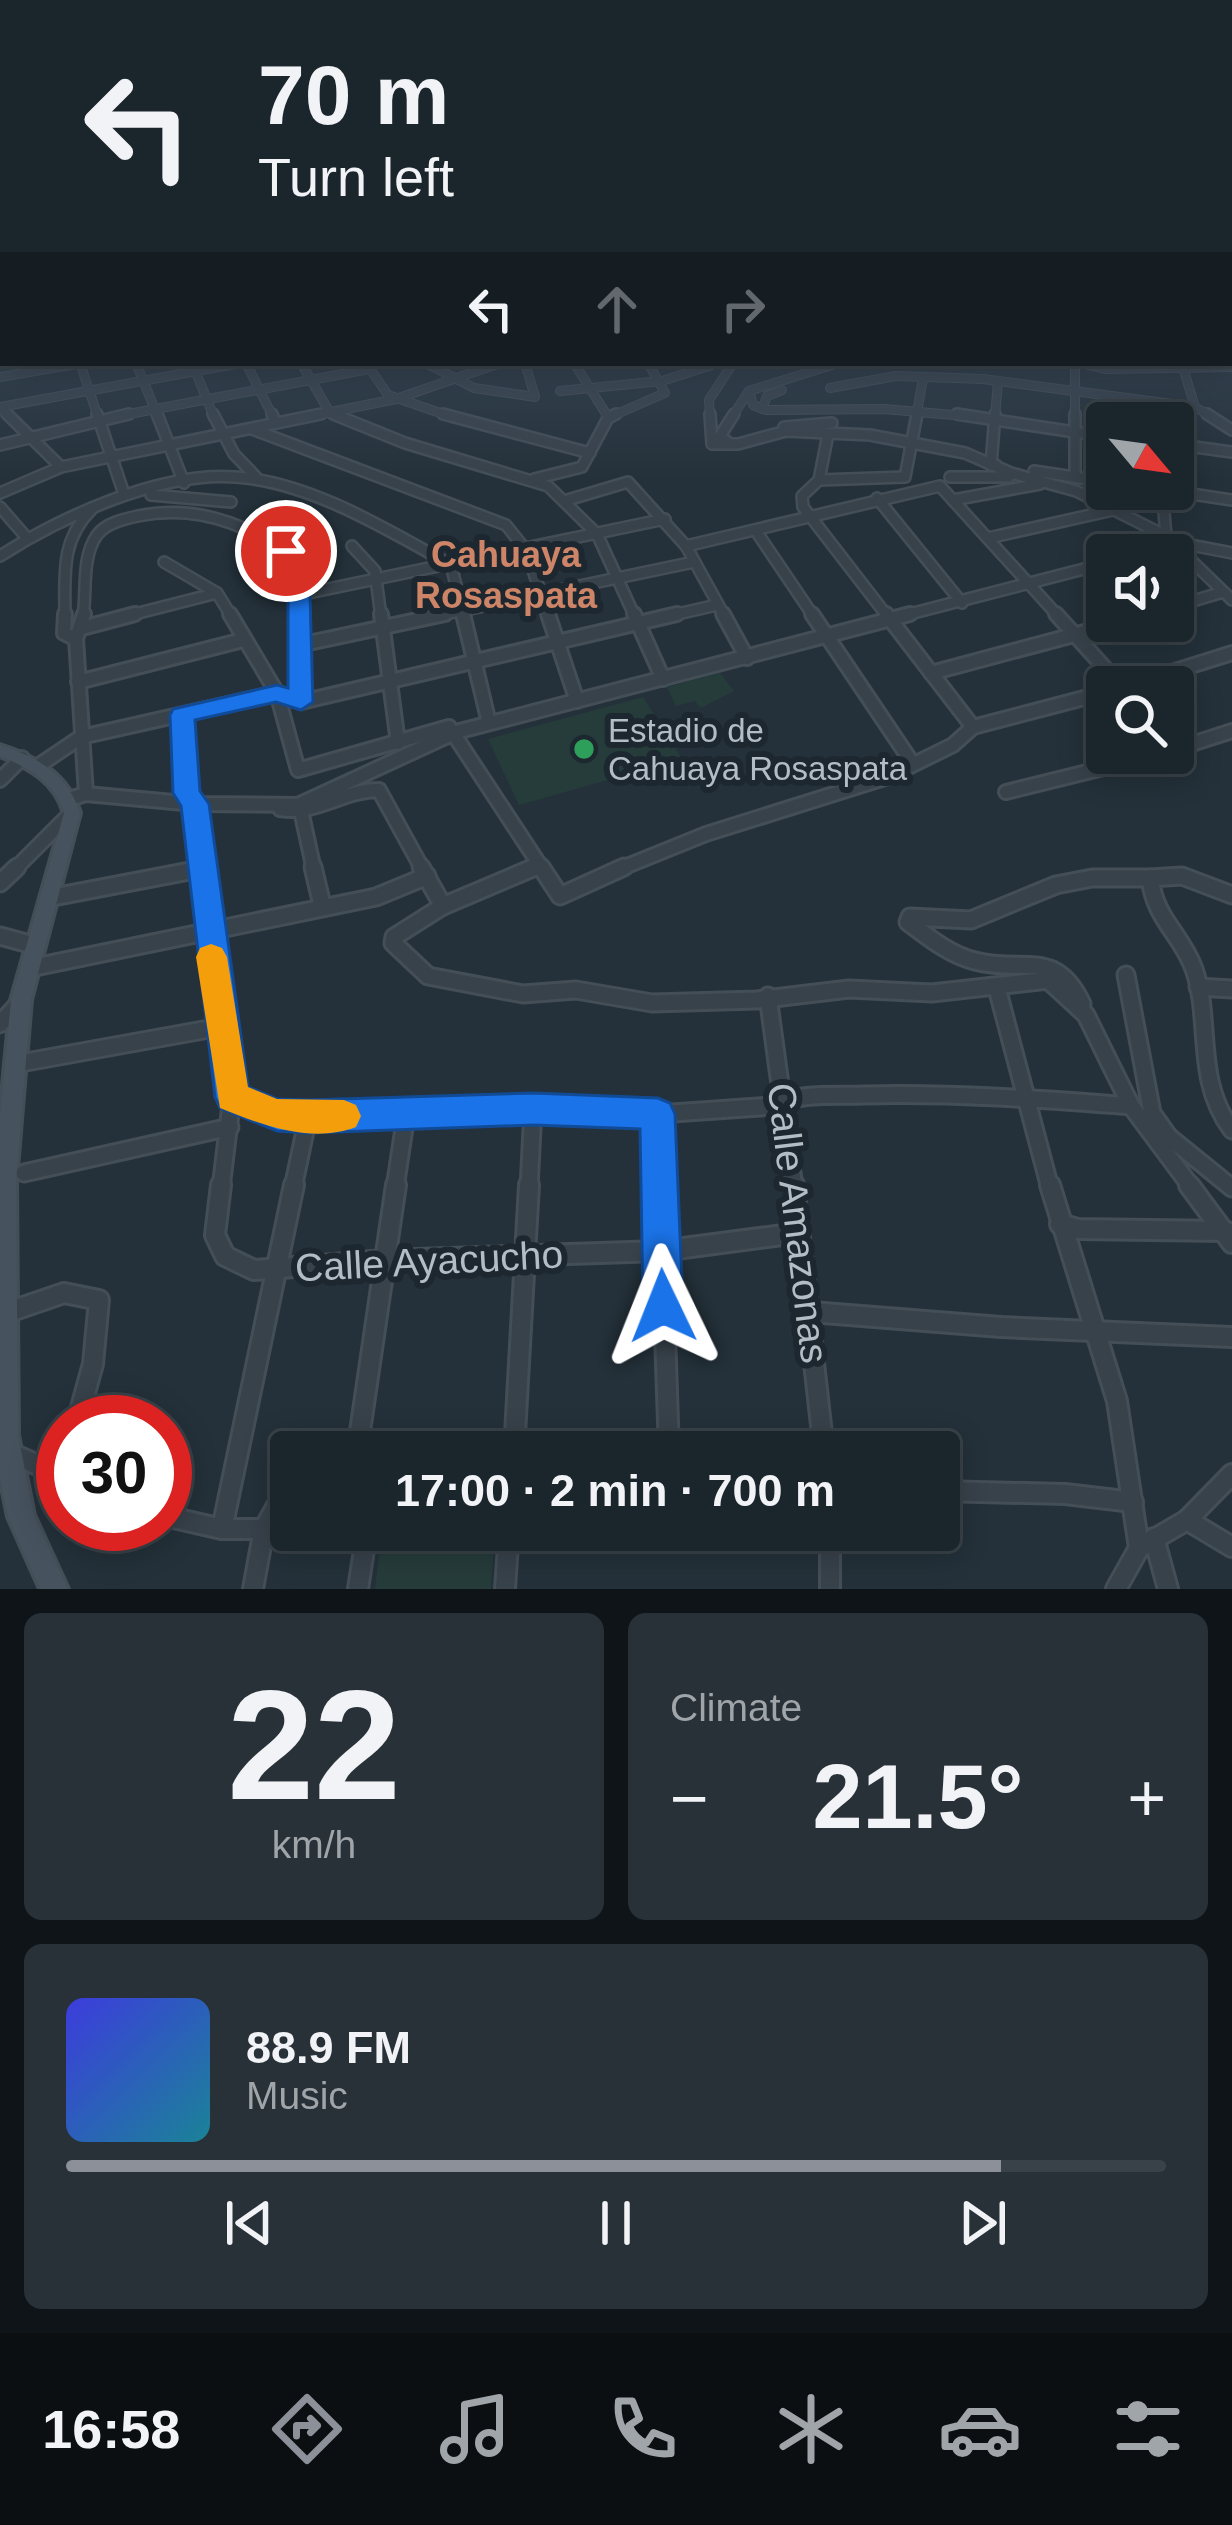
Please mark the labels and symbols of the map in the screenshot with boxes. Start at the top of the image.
north arrow [1086,402,1194,510]
pin [235,500,337,602]
district label: Cahuaya Rosaspata [415,534,598,616]
place label: Estadio de Cahuaya Rosaspata [608,712,908,787]
marker: Estadio de Cahuaya Rosaspata [571,736,597,762]
street label: Calle Amazonas [759,1081,837,1365]
street label: Calle Ayacucho [294,1233,564,1289]
position arrow [600,1243,726,1369]
speed limit sign: 30 [36,1395,192,1551]

